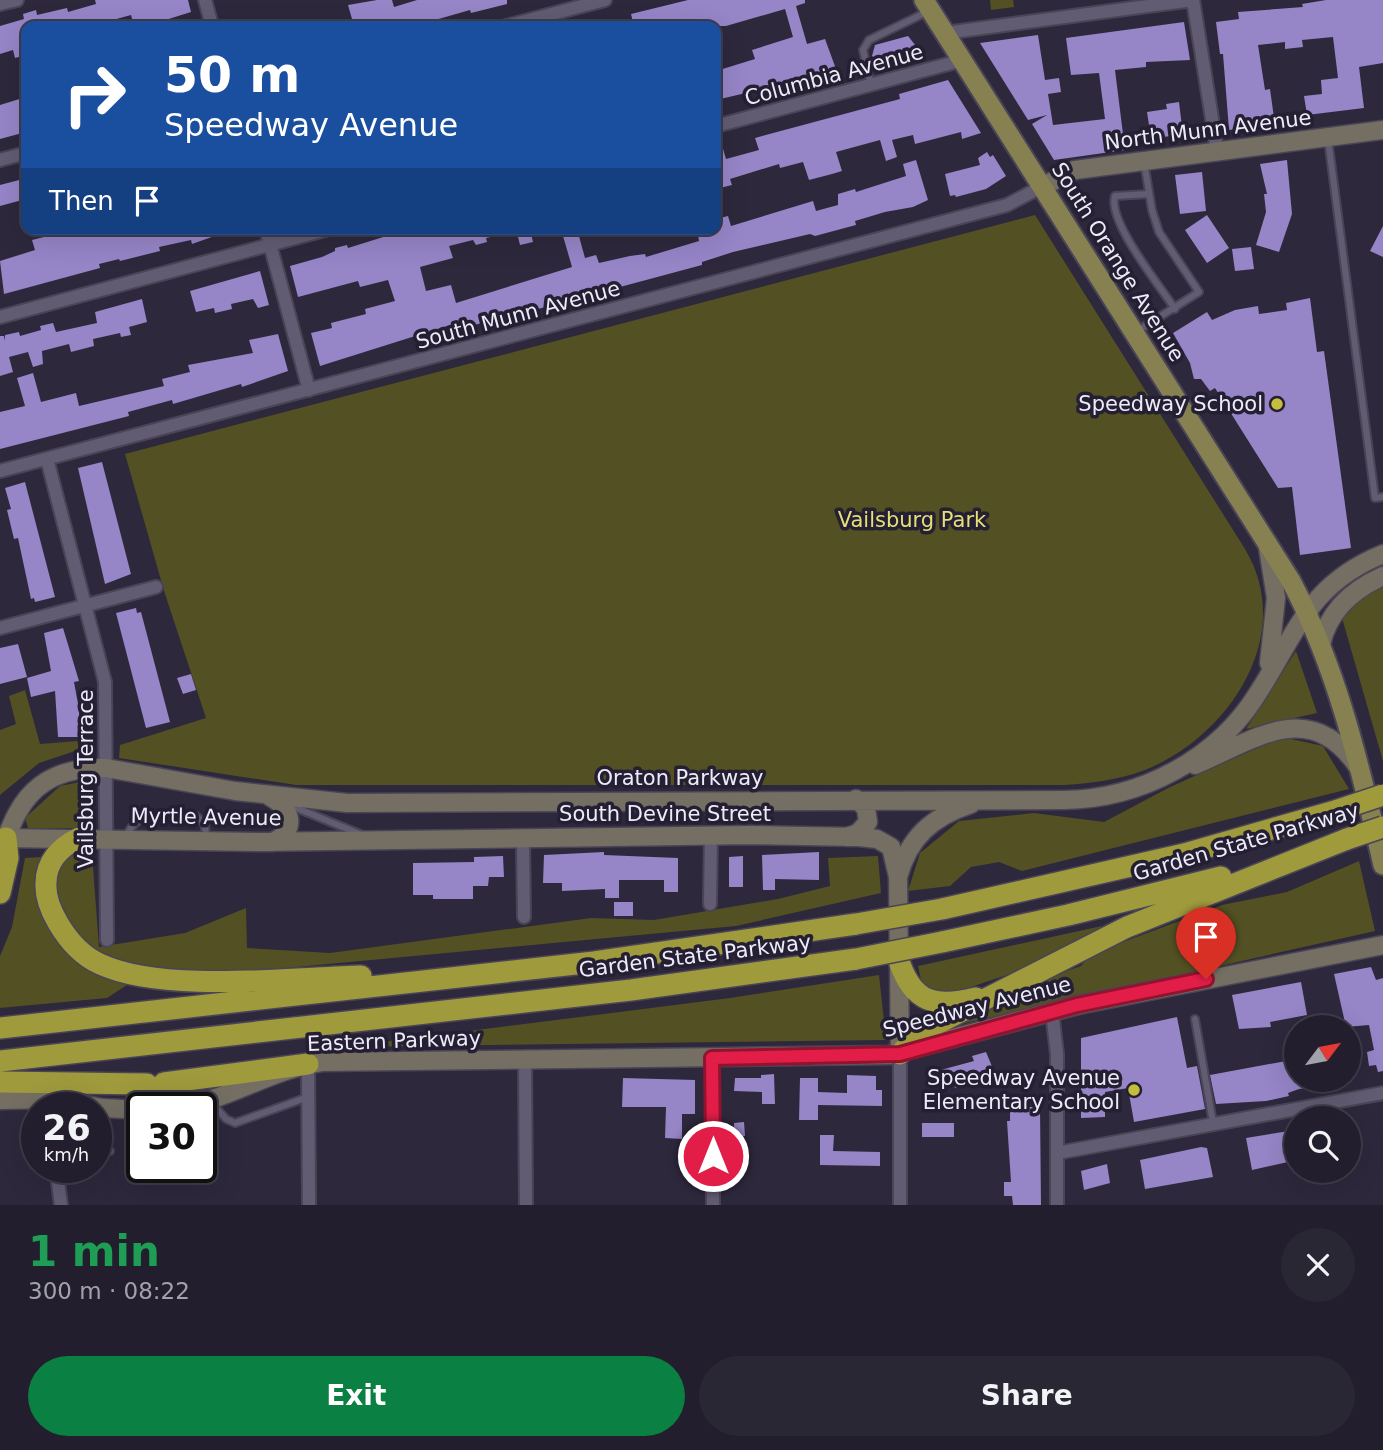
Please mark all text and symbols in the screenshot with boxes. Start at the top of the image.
street label: Columbia Avenue [742,40,926,110]
text: 50 m [164,47,300,104]
icon: right [49,49,140,140]
street label: North Munn Avenue [1103,105,1313,155]
text: Speedway Avenue [164,106,458,144]
street label: South Orange Avenue [1047,158,1189,366]
icon: arrive [128,182,166,220]
text: Then [49,186,114,216]
street label: South Munn Avenue [413,276,623,354]
place label: Speedway School [1078,392,1263,416]
marker: Speedway School [1269,396,1285,412]
park label: Vailsburg Park [838,508,987,532]
street label: Vailsburg Terrace [74,689,98,869]
street label: Oraton Parkway [597,766,763,790]
street label: Garden State Parkway [1130,798,1362,886]
street label: South Devine Street [559,802,771,826]
street label: Myrtle Avenue [130,804,282,830]
pin [1176,907,1236,979]
icon: arrive [1187,918,1225,956]
street label: Garden State Parkway [578,930,812,982]
street label: Speedway Avenue [880,972,1074,1042]
north arrow [1284,1015,1362,1092]
map controls [1284,1015,1361,1183]
street label: Eastern Parkway [306,1026,482,1056]
place label: Speedway Avenue Elementary School [923,1066,1120,1114]
marker: Speedway Avenue Elementary School [1126,1082,1142,1098]
speed limit sign: 30 [126,1092,217,1183]
button: search [1284,1106,1361,1183]
text: 26 [42,1108,91,1148]
position arrow [676,1119,750,1193]
text: km/h [44,1144,89,1165]
text: 1 min [28,1227,160,1276]
button: close [1281,1228,1355,1302]
text: 300 m · 08:22 [28,1278,190,1304]
button: Exit [28,1356,685,1436]
button: Share [699,1356,1355,1436]

